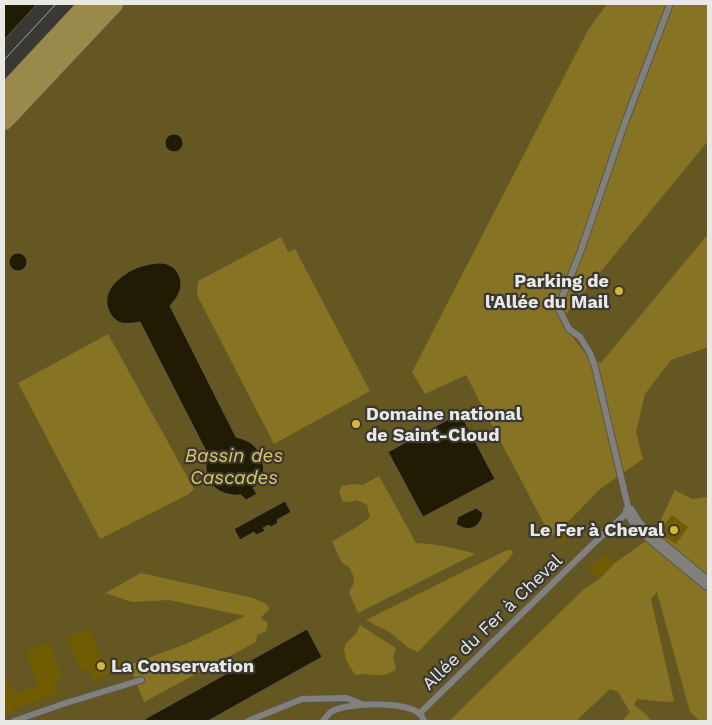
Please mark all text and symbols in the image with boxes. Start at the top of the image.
place label: Parking de l'Allée du Mail [485,270,609,312]
marker: Parking de l'Allée du Mail [613,285,625,297]
place label: Domaine national de Saint-Cloud [366,403,522,445]
marker: Domaine national de Saint-Cloud [350,418,362,430]
water label: Bassin des Cascades [185,444,283,489]
place label: Le Fer à Cheval [529,519,664,540]
marker: Le Fer à Cheval [668,524,680,536]
street label: Allée du Fer à Cheval [417,549,566,694]
place label: La Conservation [111,655,254,676]
marker: La Conservation [95,660,107,672]

